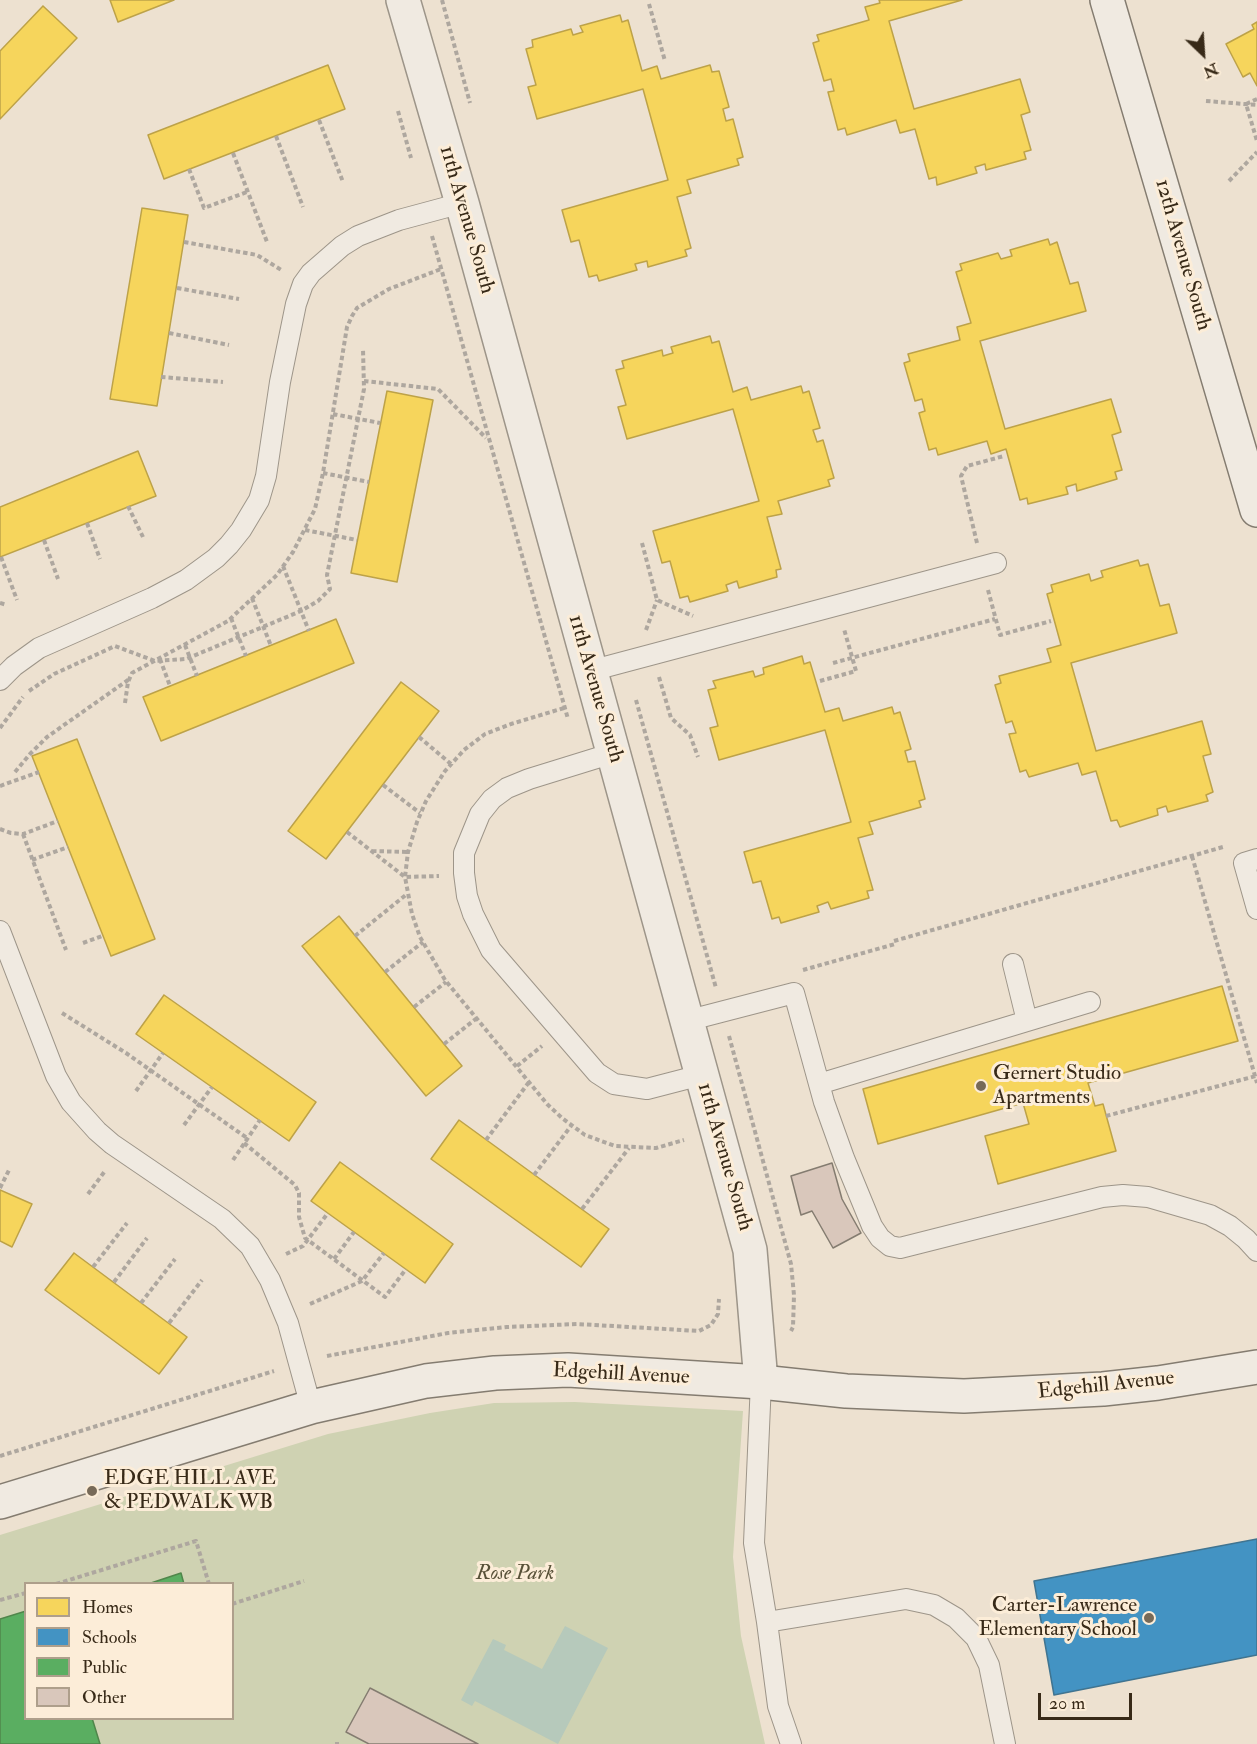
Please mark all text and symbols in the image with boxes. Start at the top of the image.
north arrow [1173,24,1233,84]
text: N [1200,58,1221,82]
street label: 11th Avenue South [433,143,499,297]
street label: 12th Avenue South [1148,177,1216,333]
street label: 11th Avenue South [562,612,628,766]
place label: Gernert Studio Apartments [993,1061,1121,1111]
marker: Gernert Studio Apartments [974,1079,988,1093]
street label: 11th Avenue South [691,1080,757,1234]
street label: Edgehill Avenue [552,1359,690,1391]
street label: Edgehill Avenue [1036,1366,1176,1406]
place label: EDGE HILL AVE & PEDWALK WB [104,1466,276,1516]
marker: EDGE HILL AVE & PEDWALK WB [85,1484,99,1498]
park label: Rose Park [476,1561,554,1587]
legend [24,1582,234,1720]
place label: Carter-Lawrence Elementary School [979,1593,1137,1643]
text: Homes [82,1596,133,1619]
marker: Carter-Lawrence Elementary School [1142,1611,1156,1625]
text: Schools [82,1626,137,1649]
text: Public [82,1656,127,1679]
scale bar [1041,1681,1136,1719]
text: Other [82,1686,126,1709]
text: 20 m [1049,1692,1085,1715]

